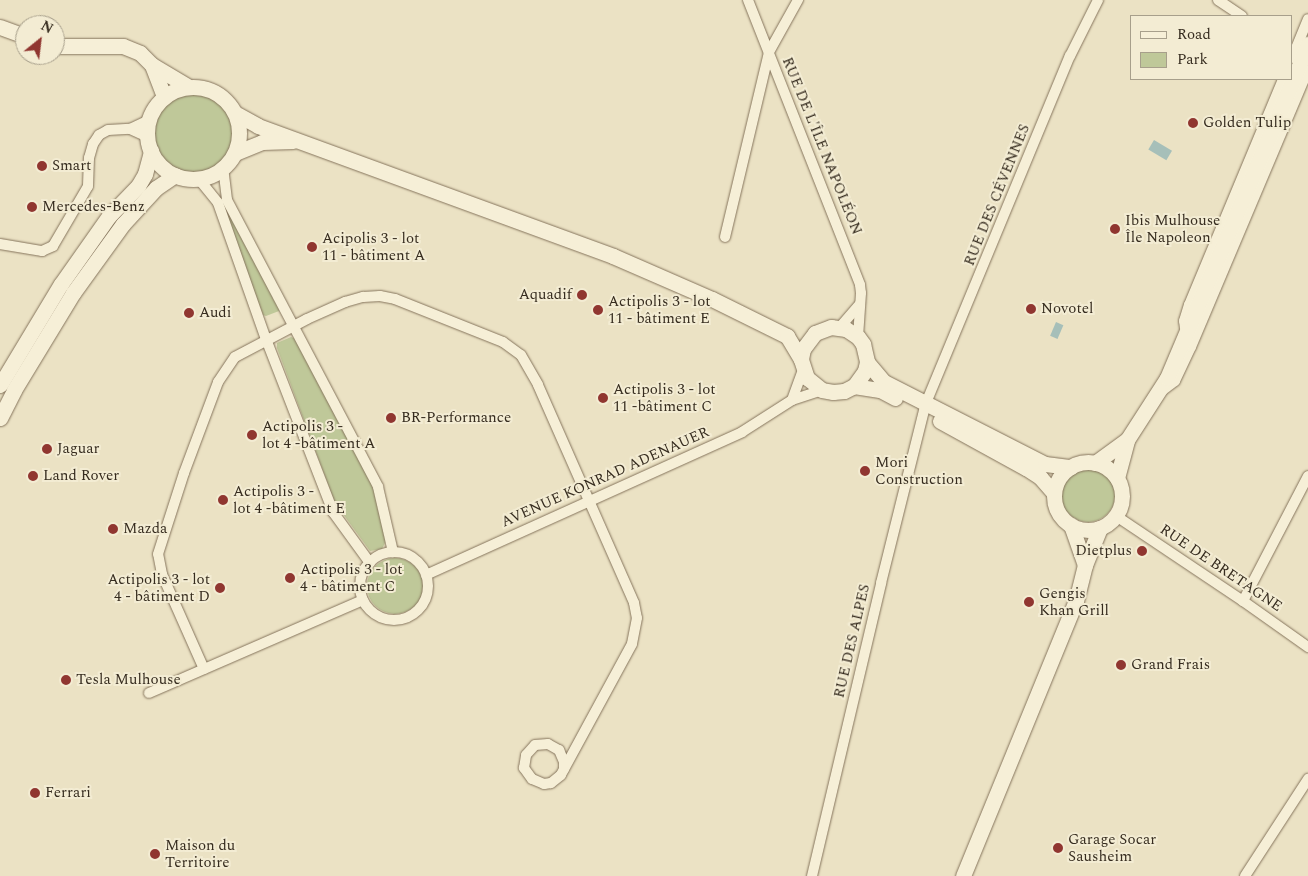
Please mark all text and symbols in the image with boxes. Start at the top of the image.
north arrow [15,15,65,65]
text: N [37,15,57,39]
legend [1130,15,1293,80]
text: Road [1177,23,1211,46]
text: Park [1177,48,1208,71]
street label: RUE DE L'ÎLE NAPOLÉON [778,55,866,237]
place label: Golden Tulip [1203,114,1291,132]
marker: Golden Tulip [1187,117,1199,129]
street label: RUE DES CÉVENNES [960,122,1034,268]
place label: Smart [52,157,91,175]
marker: Smart [36,160,48,172]
place label: Mercedes-Benz [42,198,145,216]
marker: Mercedes-Benz [26,201,38,213]
place label: Ibis Mulhouse Île Napoleon [1125,211,1220,246]
marker: Ibis Mulhouse Île Napoleon [1109,223,1121,235]
place label: Acipolis 3 - lot 11 - bâtiment A [322,229,425,264]
marker: Acipolis 3 - lot 11 - bâtiment A [306,241,318,253]
place label: Aquadif [519,286,572,304]
marker: Aquadif [576,289,588,301]
place label: Actipolis 3 - lot 11 - bâtiment E [608,292,711,327]
place label: Novotel [1041,300,1093,318]
marker: Novotel [1025,303,1037,315]
place label: Audi [199,304,231,322]
marker: Actipolis 3 - lot 11 - bâtiment E [592,304,604,316]
marker: Audi [183,307,195,319]
place label: Actipolis 3 - lot 11 -bâtiment C [613,380,716,415]
marker: Actipolis 3 - lot 11 -bâtiment C [597,392,609,404]
place label: BR-Performance [401,409,511,427]
marker: BR-Performance [385,412,397,424]
place label: Actipolis 3 - lot 4 -bâtiment A [262,417,375,452]
street label: AVENUE KONRAD ADENAUER [498,423,712,531]
marker: Actipolis 3 - lot 4 -bâtiment A [246,429,258,441]
place label: Jaguar [57,440,100,458]
marker: Jaguar [41,443,53,455]
place label: Mori Construction [875,453,963,488]
marker: Mori Construction [859,465,871,477]
place label: Land Rover [43,467,119,485]
marker: Land Rover [27,470,39,482]
place label: Actipolis 3 - lot 4 -bâtiment E [233,482,345,517]
marker: Actipolis 3 - lot 4 -bâtiment E [217,494,229,506]
place label: Mazda [123,520,167,538]
street label: RUE DE BRETAGNE [1156,520,1286,616]
marker: Mazda [107,523,119,535]
place label: Dietplus [1075,542,1132,560]
marker: Dietplus [1136,545,1148,557]
place label: Actipolis 3 - lot 4 - bâtiment C [300,560,403,595]
place label: Actipolis 3 - lot 4 - bâtiment D [107,570,210,605]
marker: Actipolis 3 - lot 4 - bâtiment C [284,572,296,584]
marker: Actipolis 3 - lot 4 - bâtiment D [214,582,226,594]
street label: RUE DES ALPES [830,582,874,700]
place label: Gengis Khan Grill [1039,584,1109,619]
marker: Gengis Khan Grill [1023,596,1035,608]
place label: Grand Frais [1131,656,1210,674]
marker: Grand Frais [1115,659,1127,671]
place label: Tesla Mulhouse [76,671,181,689]
marker: Tesla Mulhouse [60,674,72,686]
place label: Ferrari [45,784,91,802]
marker: Ferrari [29,787,41,799]
place label: Garage Socar Sausheim [1068,830,1156,865]
place label: Maison du Territoire [165,836,235,871]
marker: Garage Socar Sausheim [1052,842,1064,854]
marker: Maison du Territoire [149,848,161,860]

